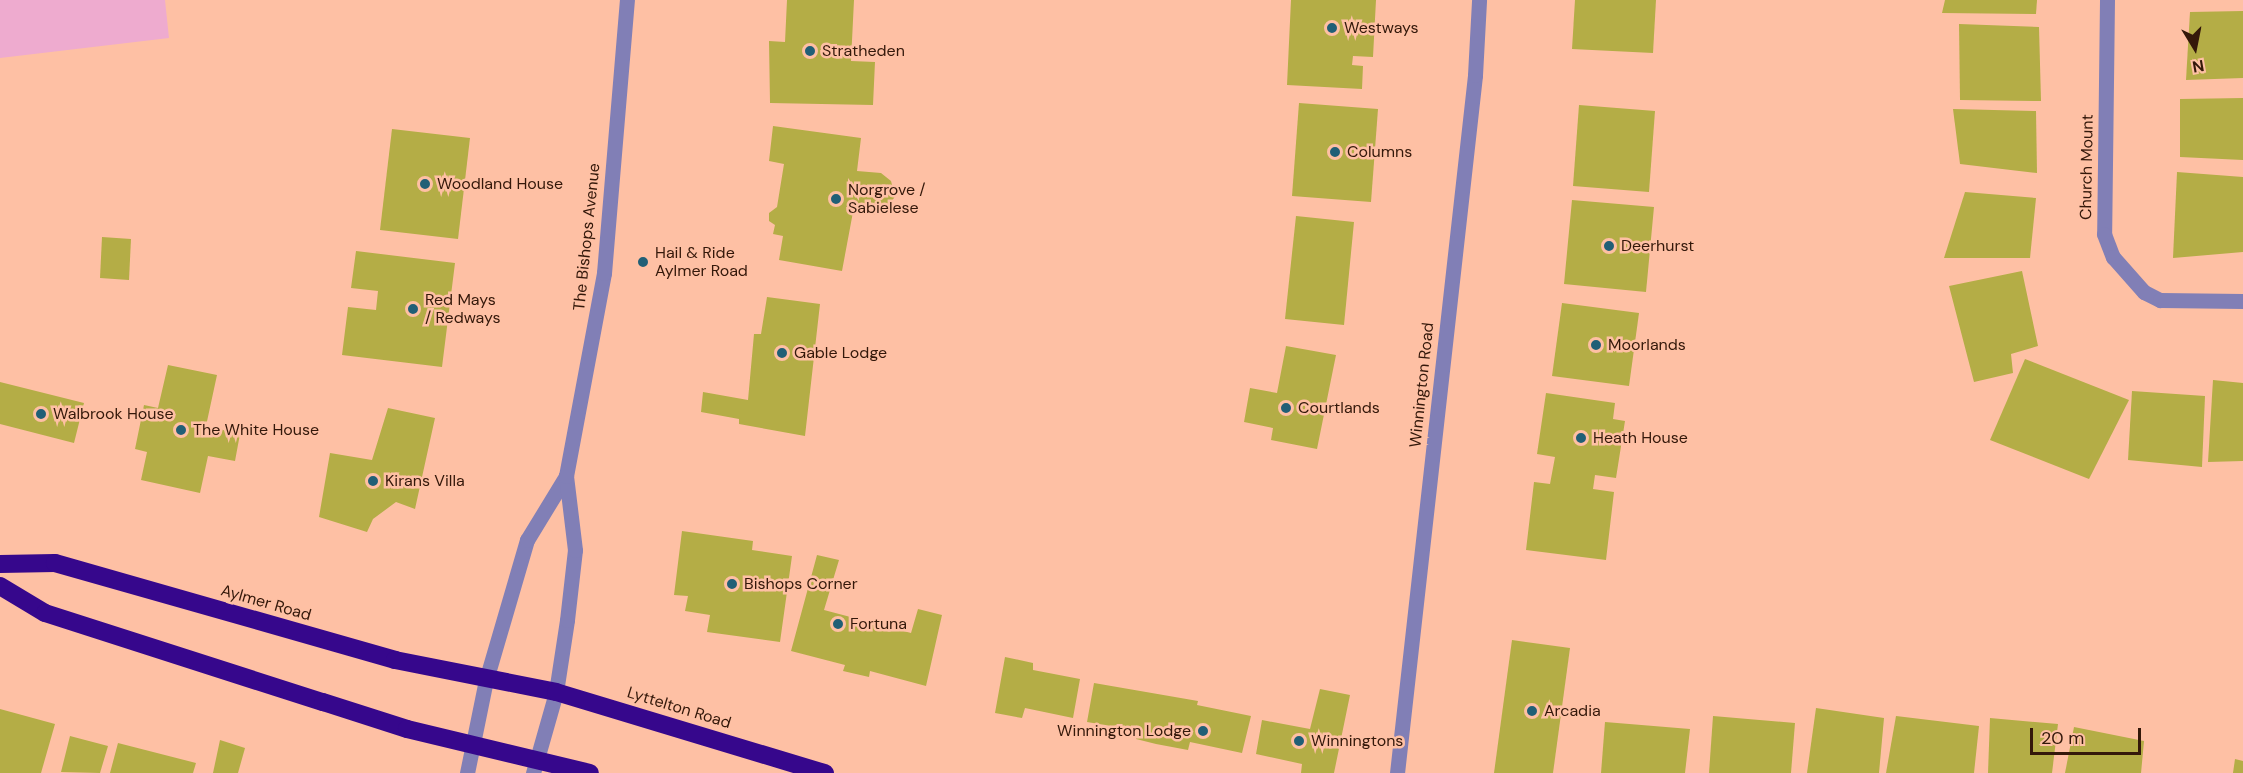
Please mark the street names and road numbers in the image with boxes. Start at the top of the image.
street label: Church Mount [2076,114,2098,220]
street label: The Bishops Avenue [570,162,604,312]
street label: Winnington Road [1406,321,1438,449]
street label: Aylmer Road [219,581,313,625]
street label: Lyttelton Road [625,683,733,733]

